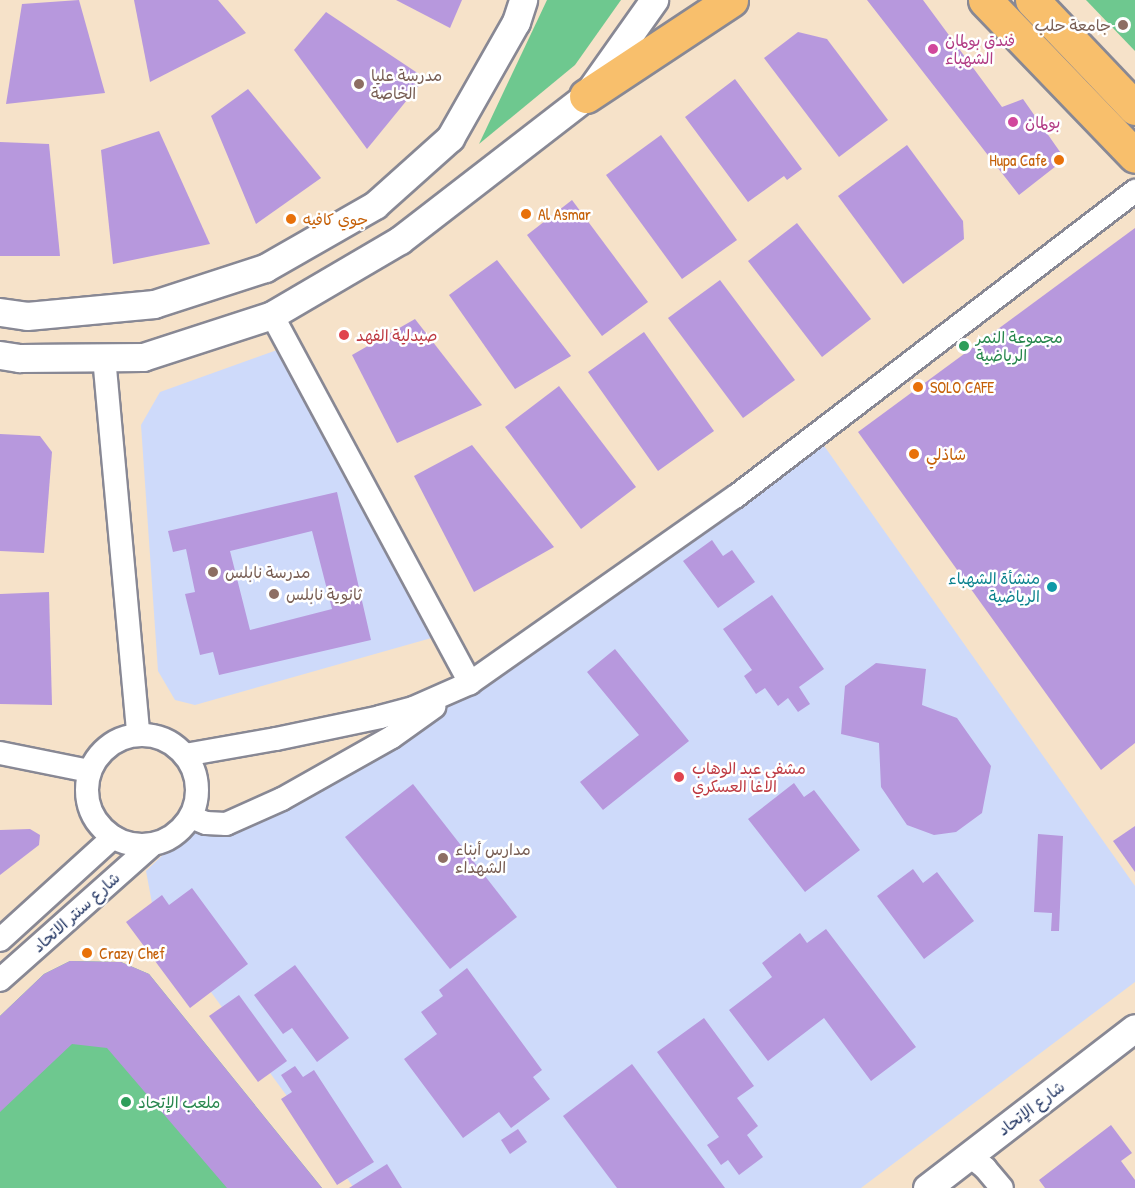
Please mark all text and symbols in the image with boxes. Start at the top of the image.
place label: جامعة حلب [1035,15,1111,35]
marker: جامعة حلب [1116,18,1130,32]
place label: فندق بولمان الشهباء [945,30,1015,68]
marker: فندق بولمان الشهباء [926,42,940,56]
place label: مدرسة عليا الخاصة [371,65,442,103]
marker: مدرسة عليا الخاصة [352,77,366,91]
place label: بولمان [1025,112,1060,132]
marker: بولمان [1006,115,1020,129]
place label: Hupa Cafe [989,150,1047,170]
marker: Hupa Cafe [1052,153,1066,167]
place label: Al Asmar [538,204,591,224]
marker: Al Asmar [519,207,533,221]
place label: جوي كافيه [303,209,368,229]
marker: جوي كافيه [284,212,298,226]
place label: صيدلية الفهد [356,325,437,345]
place label: مجموعة النمر الرياضية [976,327,1063,365]
marker: صيدلية الفهد [337,328,351,342]
marker: مجموعة النمر الرياضية [957,339,971,353]
place label: SOLO CAFE [930,377,994,397]
marker: SOLO CAFE [911,380,925,394]
place label: شاذلي [926,444,966,464]
marker: شاذلي [907,447,921,461]
place label: مدرسة نابلس [225,562,310,582]
marker: مدرسة نابلس [206,565,220,579]
place label: منشأة الشهباء الرياضية [948,568,1040,606]
marker: منشأة الشهباء الرياضية [1045,580,1059,594]
place label: ثانوية نابلس [286,584,362,604]
marker: ثانوية نابلس [267,587,281,601]
place label: مشفى عبد الوهاب الاغا العسكري [692,758,806,796]
marker: مشفى عبد الوهاب الاغا العسكري [670,768,688,786]
place label: مدارس أبناء الشهداء [455,839,531,877]
marker: مدارس أبناء الشهداء [436,851,450,865]
street label: شارع سنتر الاتحاد [28,868,124,956]
place label: Crazy Chef [99,943,165,963]
marker: Crazy Chef [80,946,94,960]
street label: شارع الإتحاد [994,1077,1068,1139]
place label: ملعب الإتحاد [138,1092,220,1112]
marker: ملعب الإتحاد [119,1095,133,1109]

